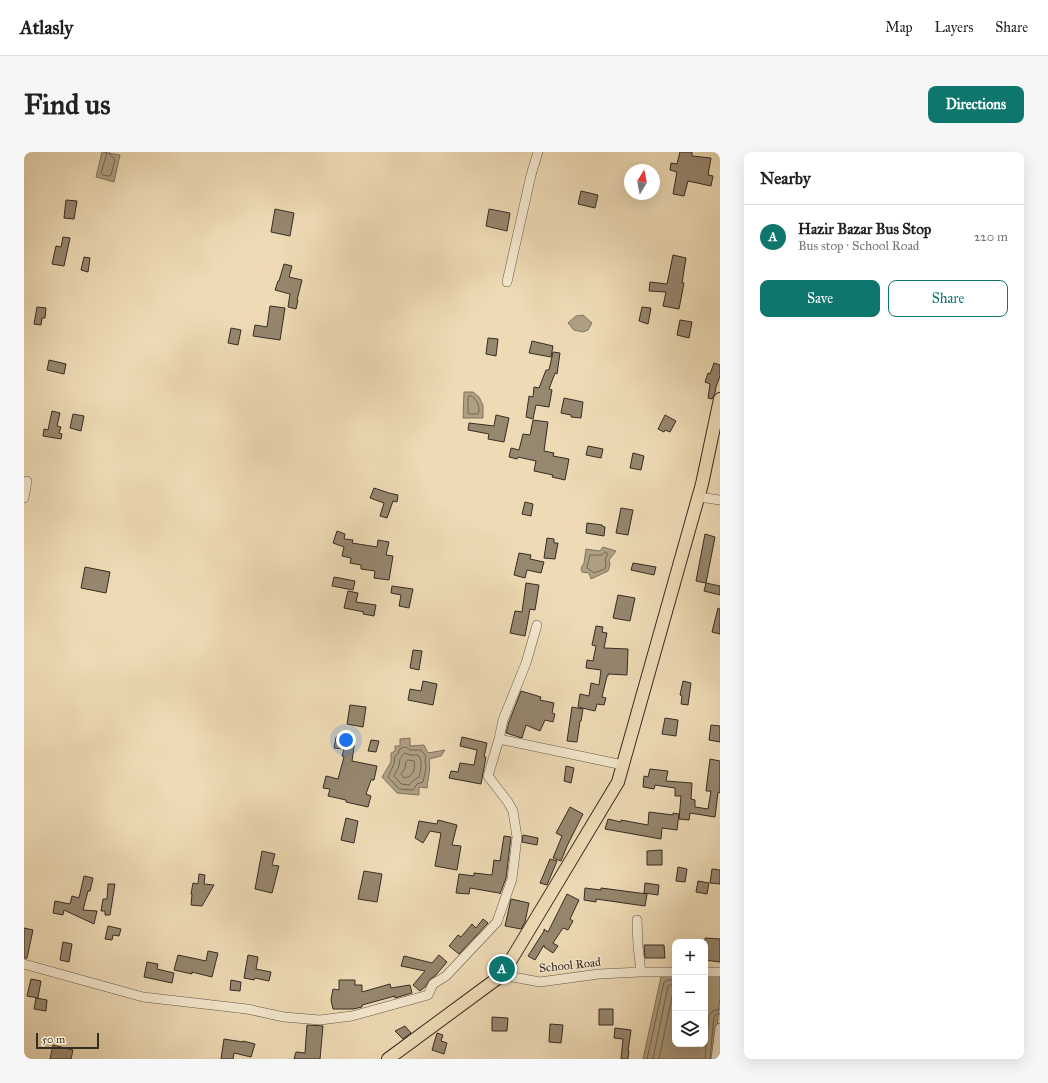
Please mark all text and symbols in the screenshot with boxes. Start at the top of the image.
text: Atlasly [20,16,73,39]
text: Map [885,19,913,36]
text: Layers [935,19,973,36]
text: Share [995,19,1028,36]
button: Directions [928,86,1024,123]
text: Find us [24,87,110,122]
north arrow [624,164,660,200]
text: Nearby [760,168,811,189]
text: Hazir Bazar Bus Stop [798,220,931,238]
text: A [769,229,777,245]
text: 220 m [974,229,1008,245]
text: Bus stop · School Road [798,238,919,254]
button: Save [760,280,880,317]
button: Share [888,280,1008,317]
your location [336,730,356,750]
map controls [672,939,708,1047]
button: + [672,939,708,975]
pin: A [489,954,515,984]
street label: School Road [538,955,602,975]
button: − [672,975,708,1011]
button: layers [672,1011,708,1047]
scale bar [36,1031,99,1050]
text: 50 m [42,1033,65,1046]

